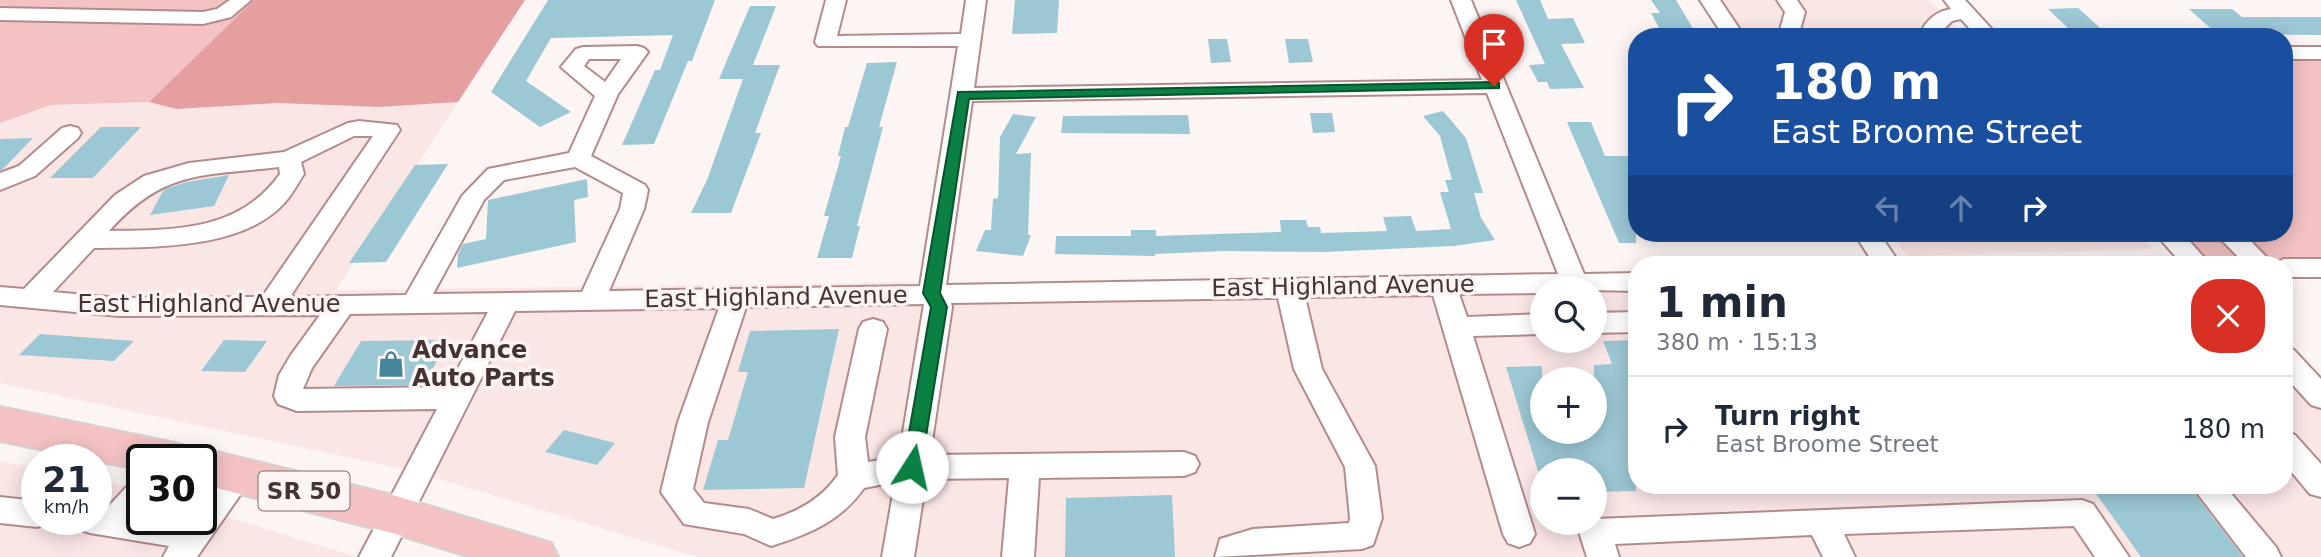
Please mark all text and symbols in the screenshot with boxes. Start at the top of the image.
pin [1464,14,1524,86]
icon: arrive [1475,25,1513,63]
text: 180 m [1771,54,1941,111]
icon: right [1656,56,1747,147]
text: East Broome Street [1771,113,2082,151]
icon: left [1869,189,1907,227]
icon: ahead [1942,189,1980,227]
icon: right [2015,189,2053,227]
street label: East Highland Avenue [1211,270,1475,302]
map controls [1530,276,1607,535]
button: search [1530,276,1607,353]
text: 1 min [1656,278,1788,327]
button: close [2191,279,2265,353]
street label: East Highland Avenue [644,281,908,313]
street label: East Highland Avenue [77,290,341,318]
text: 380 m · 15:13 [1656,329,1818,355]
place label: Advance Auto Parts [412,336,555,392]
shop icon: Advance Auto Parts [376,349,406,379]
button: + [1530,367,1607,444]
text: Turn right [1715,401,1860,431]
icon: right [1656,410,1694,448]
text: 180 m [2182,414,2265,444]
position arrow [875,430,949,504]
text: East Broome Street [1715,431,1939,457]
speed limit sign: 30 [126,444,217,535]
button: − [1530,458,1607,535]
text: 21 [42,460,91,500]
road number: SR 50 [258,471,350,510]
text: km/h [44,496,89,517]

